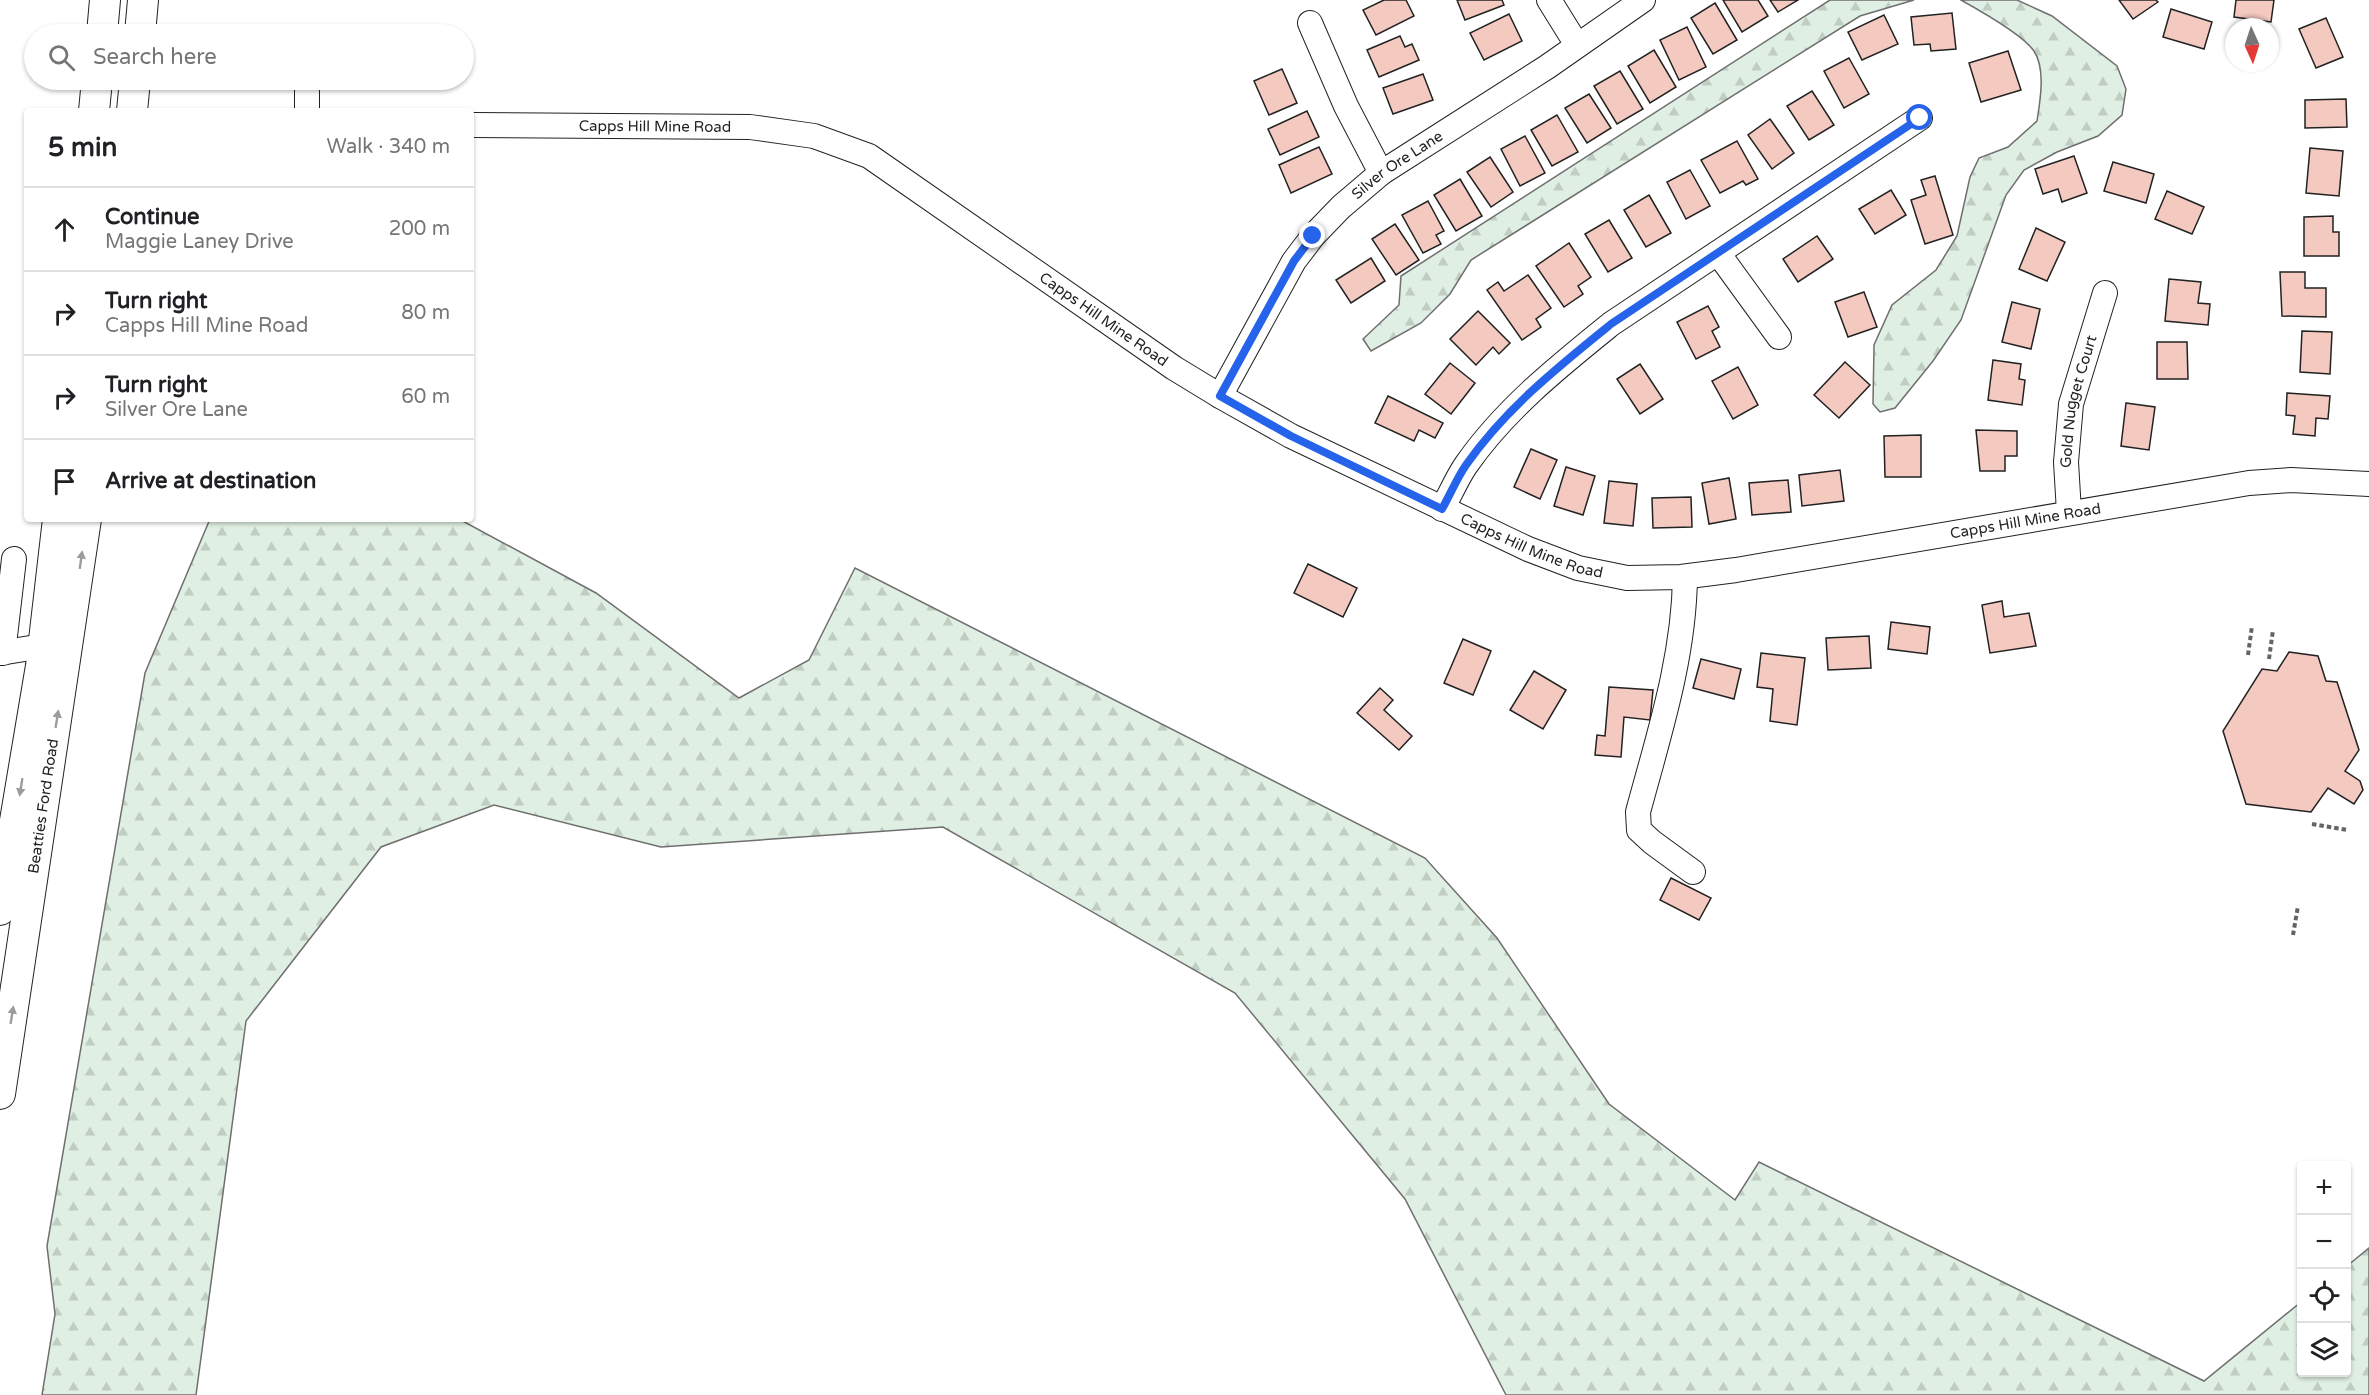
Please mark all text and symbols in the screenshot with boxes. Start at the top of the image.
north arrow [2225,18,2279,72]
search box [24,24,474,90]
icon: search [45,41,78,74]
text: Search here [93,44,217,70]
route start [1906,104,1932,130]
street label: Capps Hill Mine Road [579,117,731,136]
street label: Silver Ore Lane [1348,127,1446,203]
text: 5 min [48,132,117,163]
text: Walk · 340 m [327,135,450,159]
text: Continue [105,204,200,230]
icon: ahead [48,213,81,246]
text: 200 m [389,217,450,241]
route end [1299,222,1325,248]
text: Maggie Laney Drive [105,230,294,254]
street label: Capps Hill Mine Road [1036,268,1172,370]
text: Turn right [105,288,207,314]
icon: right [48,297,81,330]
text: 80 m [401,301,450,325]
text: Capps Hill Mine Road [105,314,308,338]
street label: Gold Nugget Court [2057,333,2101,468]
text: Turn right [105,372,207,398]
icon: right [48,381,81,414]
text: 60 m [401,385,450,409]
text: Silver Ore Lane [105,398,248,422]
icon: arrive [48,465,81,498]
text: Arrive at destination [105,468,316,494]
street label: Capps Hill Mine Road [1949,499,2102,543]
street label: Capps Hill Mine Road [1457,509,1605,582]
one-way arrow [76,550,85,569]
one-way arrow [53,709,62,728]
street label: Beatties Ford Road [24,738,62,875]
one-way arrow [16,778,25,797]
one-way arrow [8,1006,17,1025]
map controls [2297,1161,2351,1377]
button: + [2297,1161,2351,1215]
button: − [2297,1215,2351,1269]
button: locate [2297,1269,2351,1323]
button: layers [2297,1323,2351,1377]

